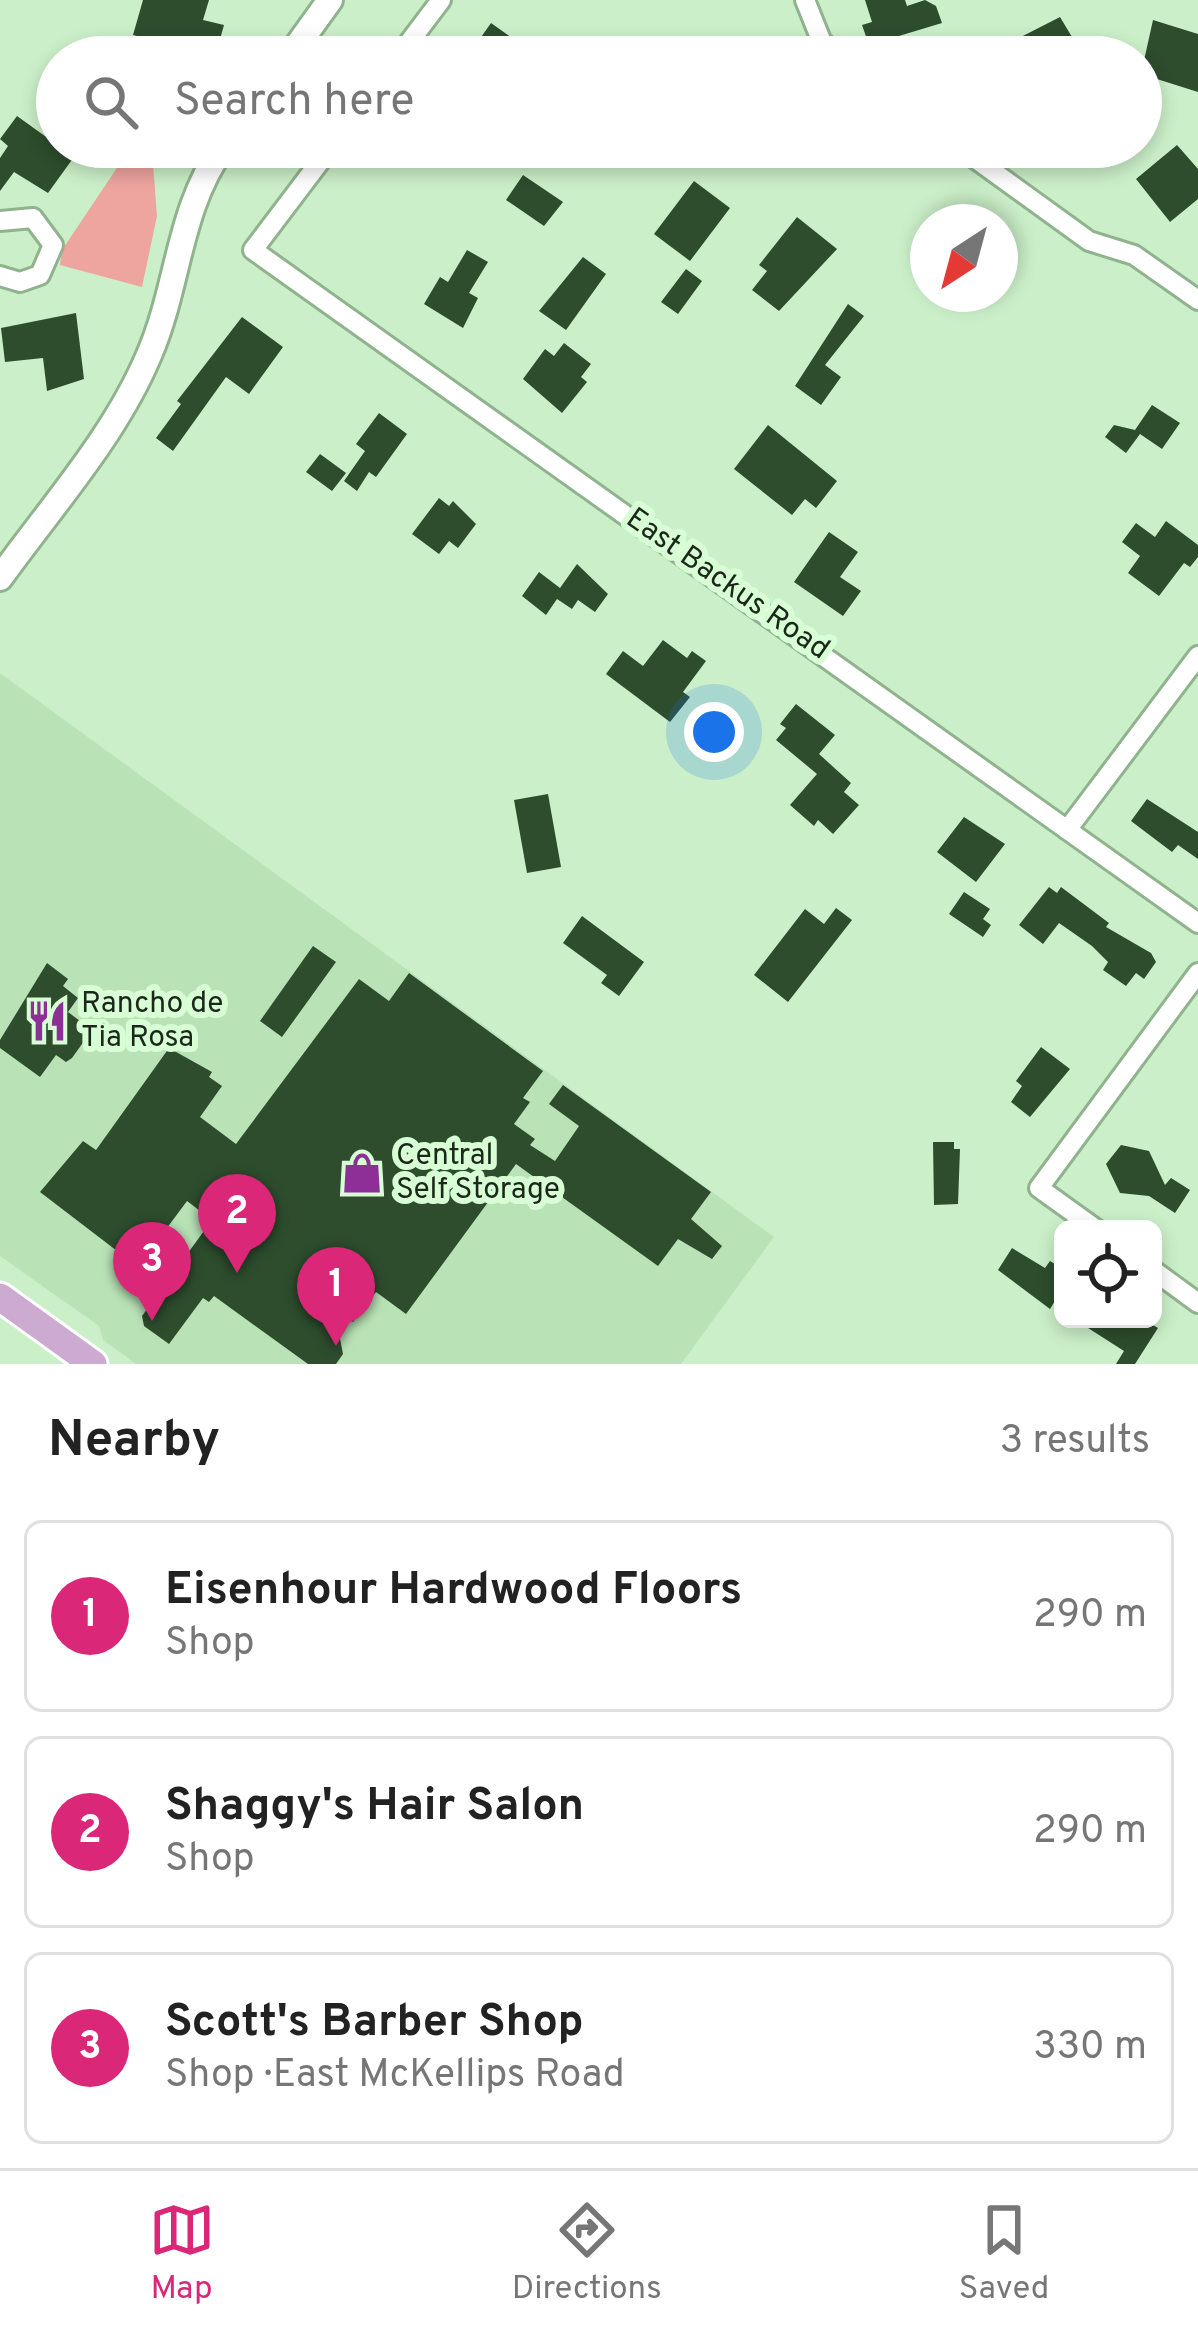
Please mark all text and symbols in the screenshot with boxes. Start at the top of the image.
search box [36,36,1162,168]
icon: search [78,69,144,135]
text: Search here [174,74,414,131]
north arrow [910,204,1018,312]
street label: East Backus Road [618,501,836,669]
your location [684,702,744,762]
place label: Rancho de Tia Rosa [81,986,223,1057]
restaurant icon: Rancho de Tia Rosa [24,998,70,1044]
place label: Central Self Storage [396,1138,560,1209]
shop icon: Central Self Storage [339,1150,385,1196]
pin: 2 [198,1174,276,1273]
map controls [1054,1220,1162,1328]
button: locate [1054,1220,1162,1328]
pin: 3 [113,1222,191,1321]
pin: 1 [297,1247,375,1346]
text: Nearby [48,1410,220,1475]
text: 3 results [1000,1418,1150,1467]
text: Eisenhour Hardwood Floors [165,1563,742,1620]
text: 1 [82,1592,98,1641]
text: 290 m [1033,1592,1147,1641]
text: Shop [165,1620,255,1669]
text: Shaggy's Hair Salon [165,1779,584,1836]
text: 2 [78,1808,102,1857]
text: 290 m [1033,1808,1147,1857]
text: Shop [165,1836,255,1885]
text: Scott's Barber Shop [165,1995,583,2052]
text: 3 [78,2024,102,2073]
text: 330 m [1033,2024,1147,2073]
text: Shop · East McKellips Road [165,2052,625,2101]
tab: Map [149,2197,215,2311]
tab: Directions [512,2197,662,2311]
tab: Saved [959,2197,1049,2311]

